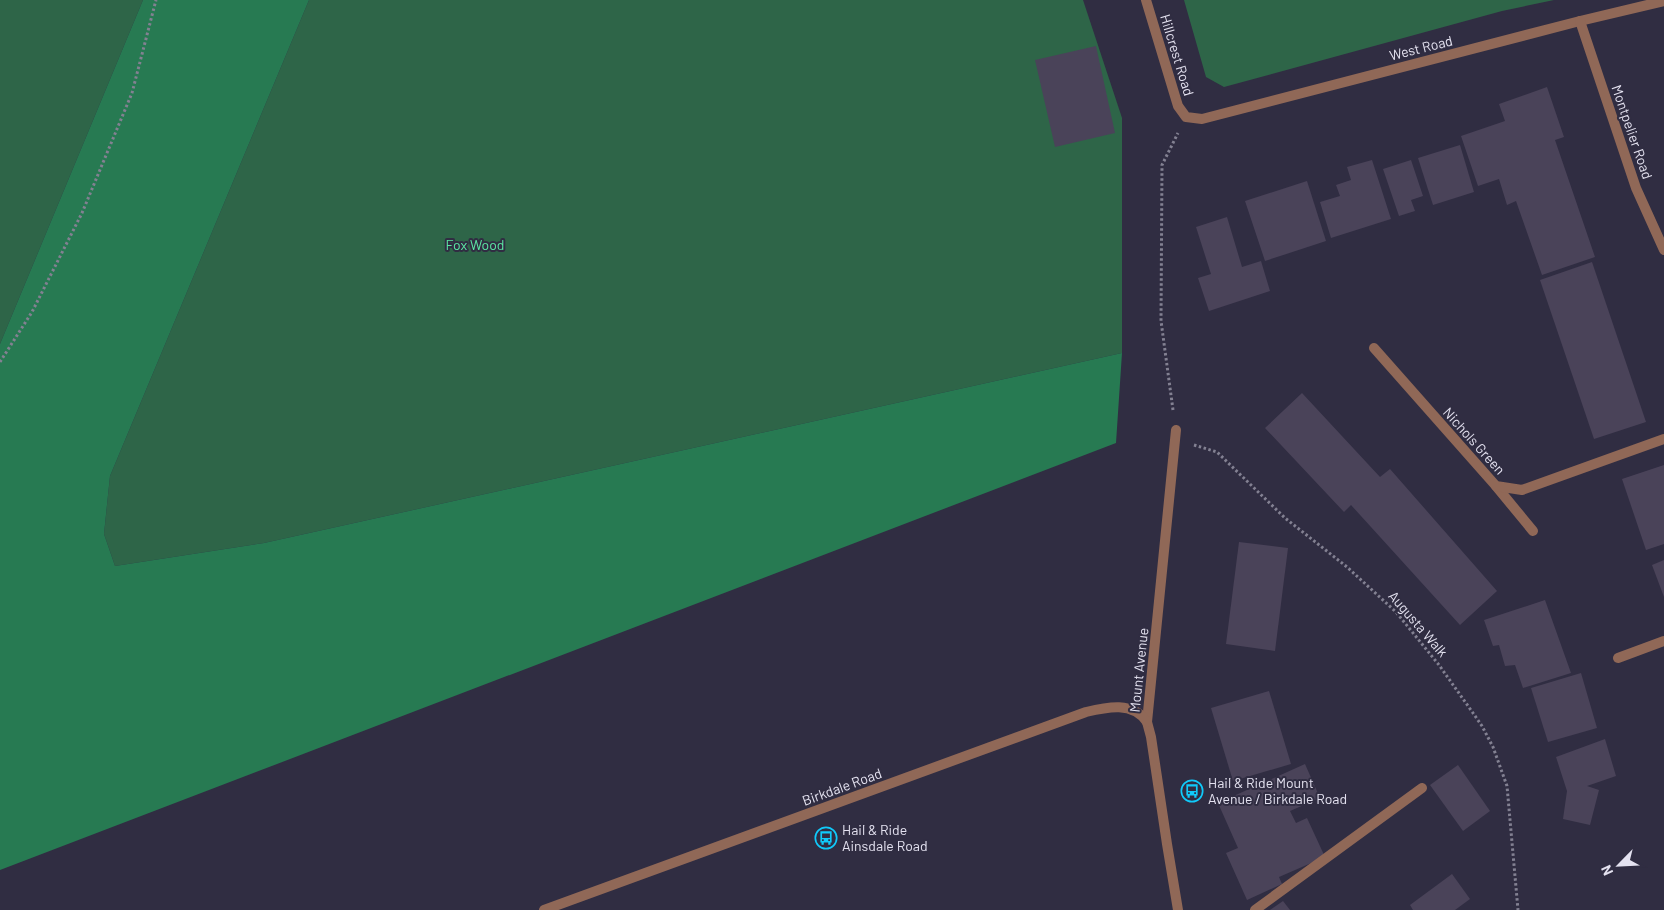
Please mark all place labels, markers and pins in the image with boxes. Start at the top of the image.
place label: Hail & Ride Mount Avenue / Birkdale Road [1208,774,1347,807]
bus stop icon: Hail & Ride Mount Avenue / Birkdale Road [1180,779,1204,803]
place label: Hail & Ride Ainsdale Road [842,821,928,854]
bus stop icon: Hail & Ride Ainsdale Road [814,826,838,850]

